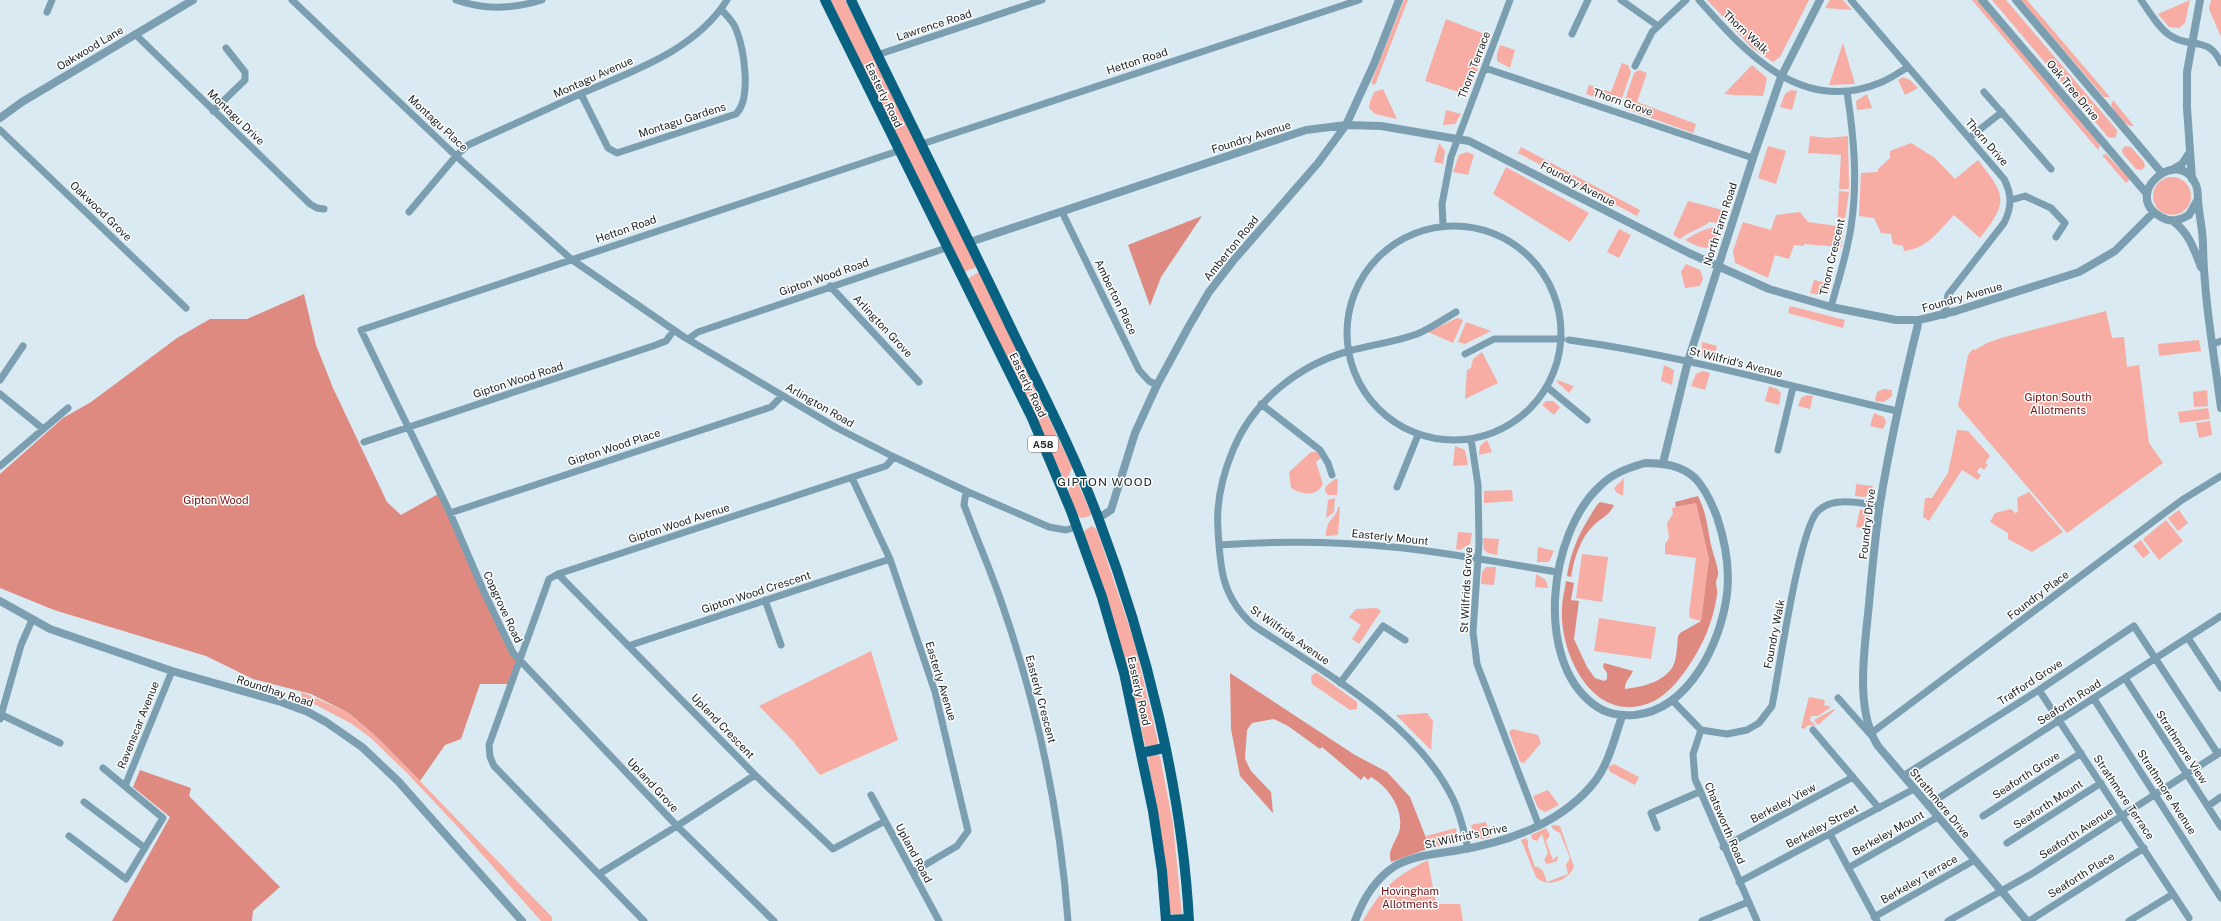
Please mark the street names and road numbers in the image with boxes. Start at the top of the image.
street label: Lawrence Road [895,7,973,43]
street label: Thorn Walk [1721,8,1771,56]
street label: Oakwood Lane [55,23,125,73]
street label: Thorn Terrace [1456,30,1492,100]
street label: Hetton Road [1105,45,1169,77]
street label: Montagu Avenue [551,54,635,100]
street label: Oak Tree Drive [2044,58,2102,122]
street label: Easterly Road [863,61,905,129]
street label: Thorn Grove [1592,86,1654,118]
street label: Montagu Drive [205,87,267,147]
street label: Montagu Place [406,92,470,154]
street label: Montagu Gardens [637,100,728,140]
street label: Thorn Drive [1963,116,2011,168]
street label: Foundry Avenue [1210,119,1292,155]
street label: Foundry Avenue [1539,159,1617,209]
street label: Oakwood Grove [68,179,134,243]
street label: North Farm Road [1701,181,1739,267]
street label: Hetton Road [594,213,658,245]
street label: Amberton Road [1201,213,1261,283]
street label: Thorn Crescent [1817,217,1847,297]
street label: Gipton Wood Road [778,256,870,298]
street label: Amberton Place [1093,257,1139,337]
street label: Foundry Avenue [1921,280,2003,314]
street label: Arlington Grove [851,292,915,360]
street label: St Wilfrid's Avenue [1688,345,1784,379]
street label: Easterly Road [1007,351,1049,419]
street label: Gipton Wood Road [471,360,565,400]
street label: Arlington Road [784,381,856,429]
street label: Gipton Wood Place [566,426,662,468]
road number: A58 [1028,436,1058,452]
street label: Foundry Drive [1857,488,1877,560]
street label: Gipton Wood Avenue [627,501,731,545]
street label: Easterly Mount [1351,527,1429,547]
street label: St Wilfrids Grove [1458,547,1474,633]
street label: Foundry Place [2005,568,2071,622]
street label: Copgrove Road [481,569,525,645]
street label: Gipton Wood Crescent [700,569,812,615]
street label: Foundry Walk [1761,598,1787,670]
street label: St Wilfrids Avenue [1248,603,1332,667]
street label: Easterly Avenue [923,640,959,722]
street label: Easterly Crescent [1023,654,1059,744]
street label: Easterly Road [1125,655,1153,727]
street label: Trafford Grove [1996,657,2064,707]
street label: Roundhay Road [235,673,315,709]
street label: Seaforth Road [2035,677,2103,727]
street label: Ravenscar Avenue [115,679,161,771]
street label: Upland Crescent [689,691,757,761]
street label: Strathmore View [2154,708,2211,786]
street label: Strathmore Avenue [2135,747,2199,837]
street label: Seaforth Grove [1990,749,2062,801]
street label: Strathmore Terrace [2091,752,2157,842]
street label: Upland Grove [625,756,681,814]
street label: Strathmore Drive [1907,766,1973,840]
street label: Seaforth Mount [2011,777,2085,831]
street label: Chatsworth Road [1702,780,1748,866]
street label: Berkeley View [1748,781,1818,825]
street label: Berkeley Street [1784,802,1860,850]
street label: Seaforth Avenue [2037,805,2115,861]
street label: Berkeley Mount [1850,808,1926,858]
street label: Upland Road [893,821,935,885]
street label: St Wilfrid's Drive [1423,821,1509,851]
street label: Seaforth Place [2046,850,2116,900]
street label: Berkeley Terrace [1879,852,1959,906]

